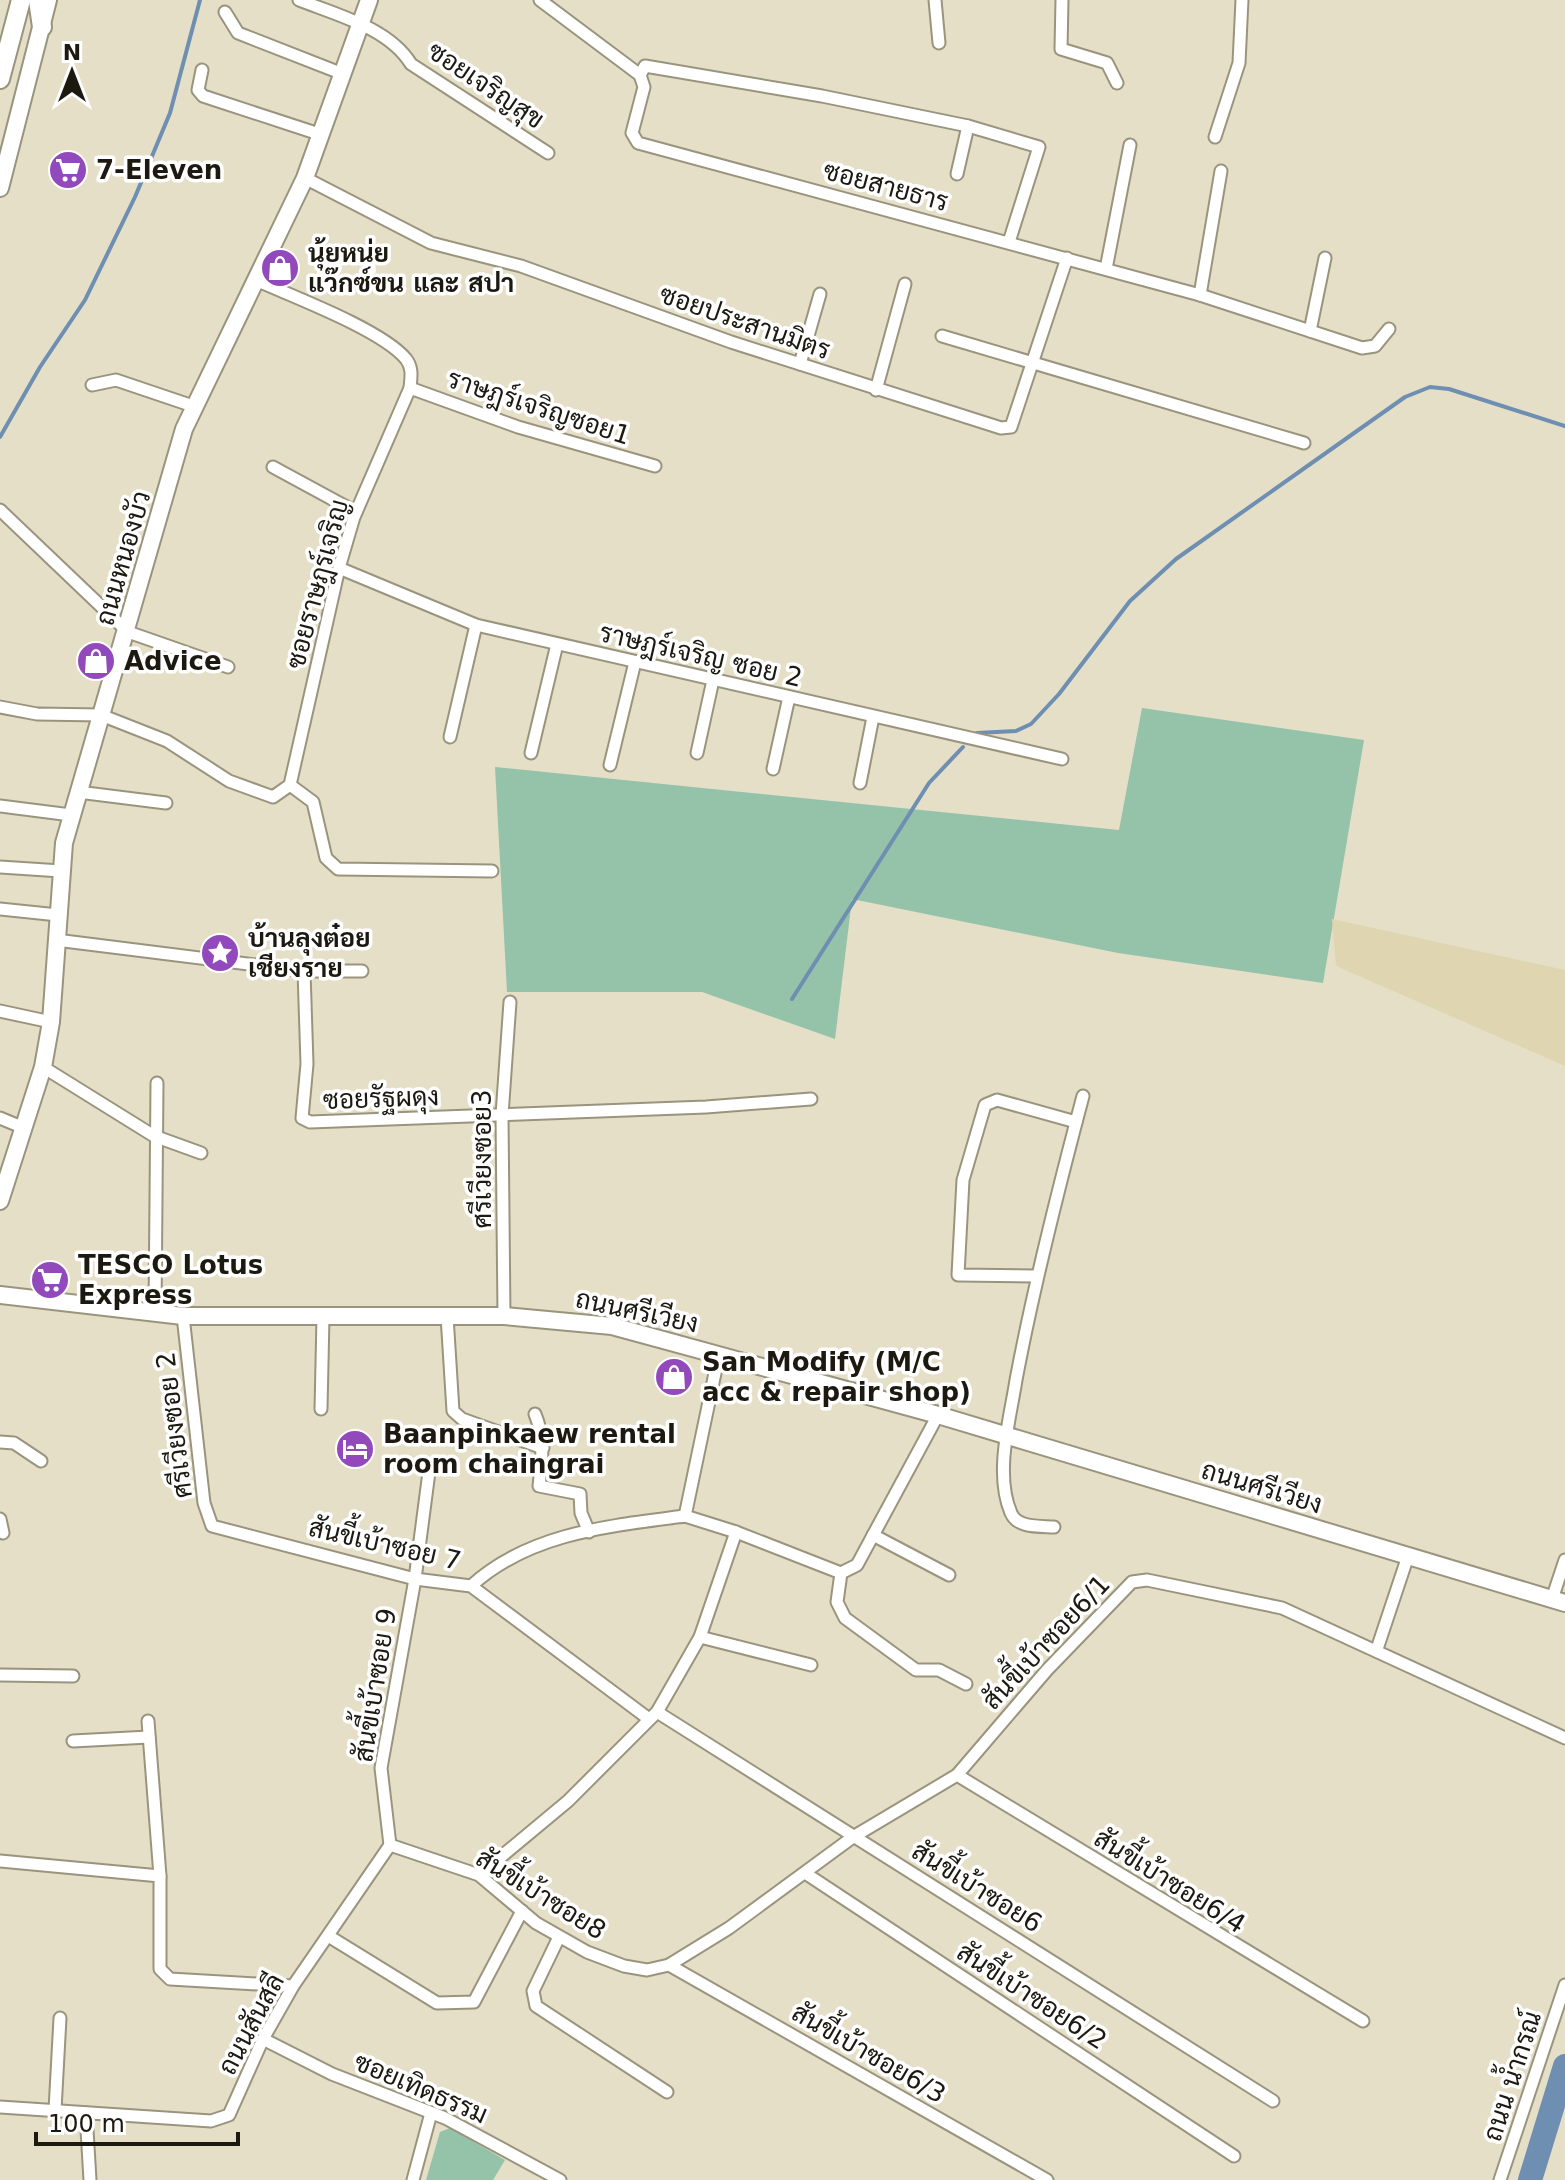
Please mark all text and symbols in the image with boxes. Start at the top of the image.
north arrow [32,32,112,112]
street label: ซอยเจริญสุข [421,35,550,137]
text: N [63,40,81,65]
supermarket icon: 7-Eleven [47,149,89,191]
place label: 7-Eleven [96,155,222,185]
street label: ซอยสายธาร [820,155,952,217]
place label: นุ้ยหนุ่ย แว๊กซ์ขน และ สปา [308,236,514,298]
shop icon: นุ้ยหนุ่ย แว๊กซ์ขน และ สปา [259,247,301,289]
street label: ซอยประสานมิตร [656,279,834,365]
street label: ราษฎร์เจริญซอย1 [443,361,635,454]
street label: ถนนหนองบัว [89,487,157,629]
street label: ซอยราษฎร์เจริญ [278,496,357,673]
street label: ราษฎร์เจริญ ซอย 2 [596,615,806,696]
shop icon: Advice [75,640,117,682]
place label: Advice [124,646,222,676]
place label: บ้านลุงต๋อย เชียงราย [248,921,370,983]
place icon: บ้านลุงต๋อย เชียงราย [199,932,241,974]
street label: ซอยรัฐผดุง [322,1080,440,1118]
street label: ศรีเวียงซอย3 [466,1090,497,1228]
place label: TESCO Lotus Express [78,1250,263,1310]
supermarket icon: TESCO Lotus Express [29,1259,71,1301]
street label: ถนนศรีเวียง [573,1282,701,1339]
place label: San Modify (M/C acc & repair shop) [702,1347,971,1407]
street label: ศรีเวียงซอย 2 [149,1350,198,1500]
shop icon: San Modify (M/C acc & repair shop) [653,1356,695,1398]
place label: Baanpinkaew rental room chaingrai [383,1419,676,1479]
hotel icon: Baanpinkaew rental room chaingrai [334,1428,376,1470]
street label: ถนนศรีเวียง [1198,1453,1326,1520]
street label: สันขี้เบ้าซอย 7 [306,1504,466,1576]
street label: สันขี้เบ้าซอย6/1 [970,1563,1116,1715]
street label: สันขี้เบ้าซอย 9 [340,1605,402,1764]
street label: สันขี้เบ้าซอย6/4 [1089,1816,1255,1939]
street label: สันขี้เบ้าซอย6 [907,1828,1052,1939]
street label: สันขี้เบ้าซอย8 [471,1835,616,1946]
street label: สันขี้เบ้าซอย6/2 [951,1930,1117,2056]
street label: ถนนสันสลี [211,1968,290,2080]
street label: สันขี้เบ้าซอย6/3 [787,1990,955,2109]
street label: ถนน น้ำกรณ์ [1471,2005,1547,2145]
street label: ซอยเทิดธรรม [350,2046,492,2130]
scale bar [36,2096,238,2146]
text: 100 m [48,2110,125,2138]

